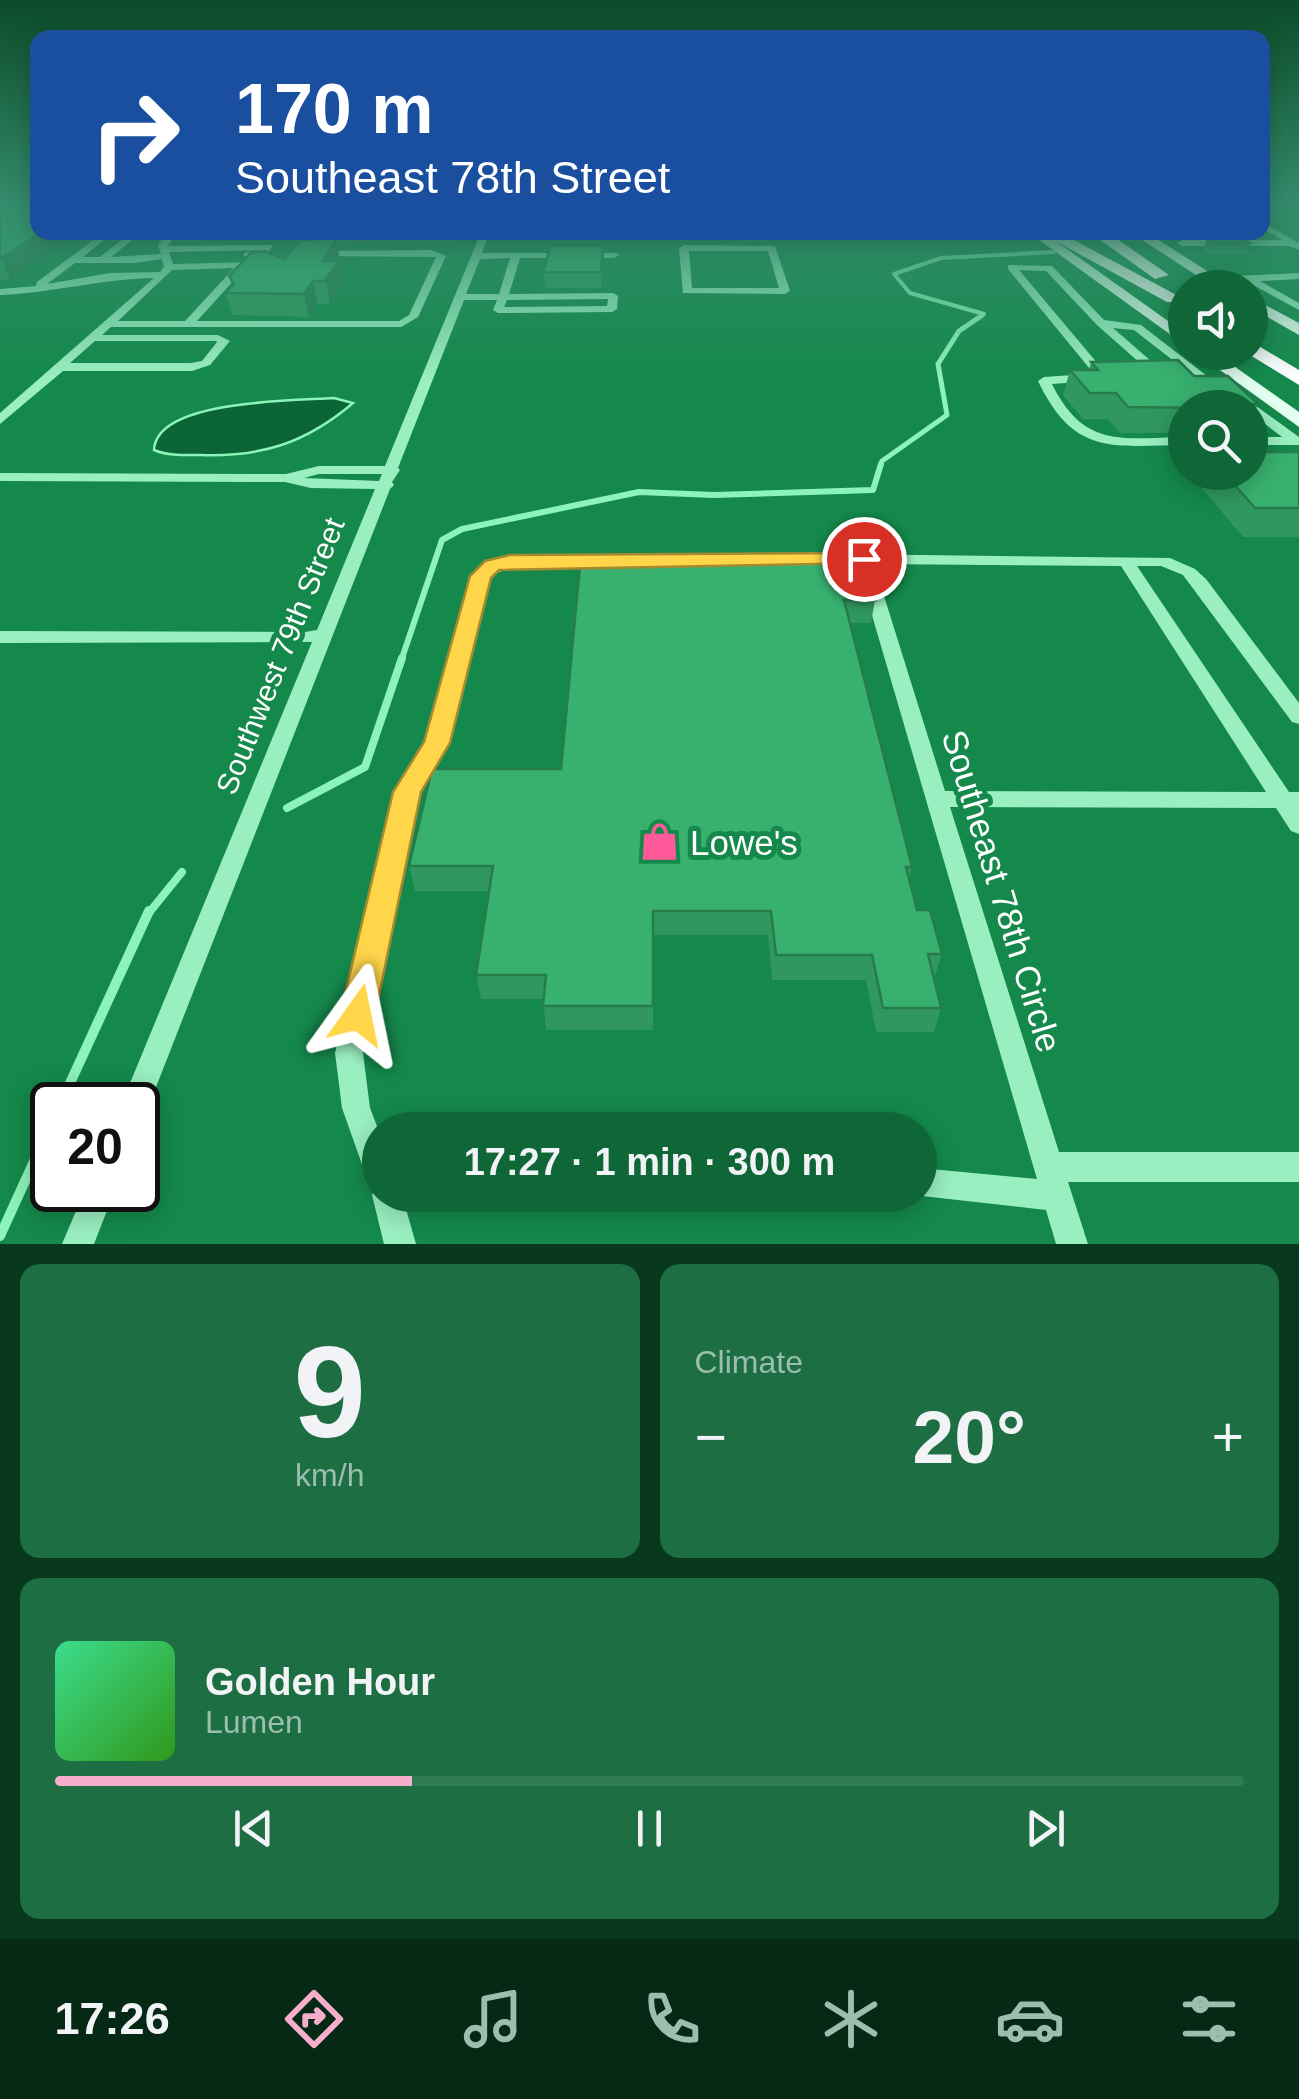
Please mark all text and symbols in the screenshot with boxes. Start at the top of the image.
icon: right [70,70,200,200]
text: 170 m [235,70,433,148]
text: Southeast 78th Street [235,152,670,203]
map controls [1168,270,1268,490]
button: sound [1168,270,1268,370]
button: search [1168,390,1268,490]
street label: Southwest 79th Street [209,512,351,799]
pin [822,517,907,602]
icon: arrive [837,532,892,587]
street label: Southeast 78th Circle [934,725,1070,1057]
shop icon: Lowe's [639,821,681,863]
place label: Lowe's [690,823,798,862]
position arrow [306,963,410,1067]
speed limit sign: 20 [30,1082,160,1212]
text: 17:27 · 1 min · 300 m [464,1141,835,1183]
text: 9 [294,1319,366,1465]
text: Climate [695,1344,803,1380]
text: 20° [913,1395,1026,1479]
text: − [695,1406,727,1468]
text: + [1212,1406,1244,1468]
text: km/h [295,1457,364,1493]
text: Golden Hour [205,1661,435,1703]
text: Lumen [205,1704,303,1740]
icon: previous [226,1801,281,1856]
icon: pause [622,1801,677,1856]
icon: next [1018,1801,1073,1856]
icon: directions [279,1984,349,2054]
icon: music [458,1984,528,2054]
icon: phone [637,1984,707,2054]
icon: climate [816,1984,886,2054]
icon: car [995,1984,1065,2054]
icon: filters [1174,1984,1244,2054]
text: 17:26 [55,1993,170,2044]

